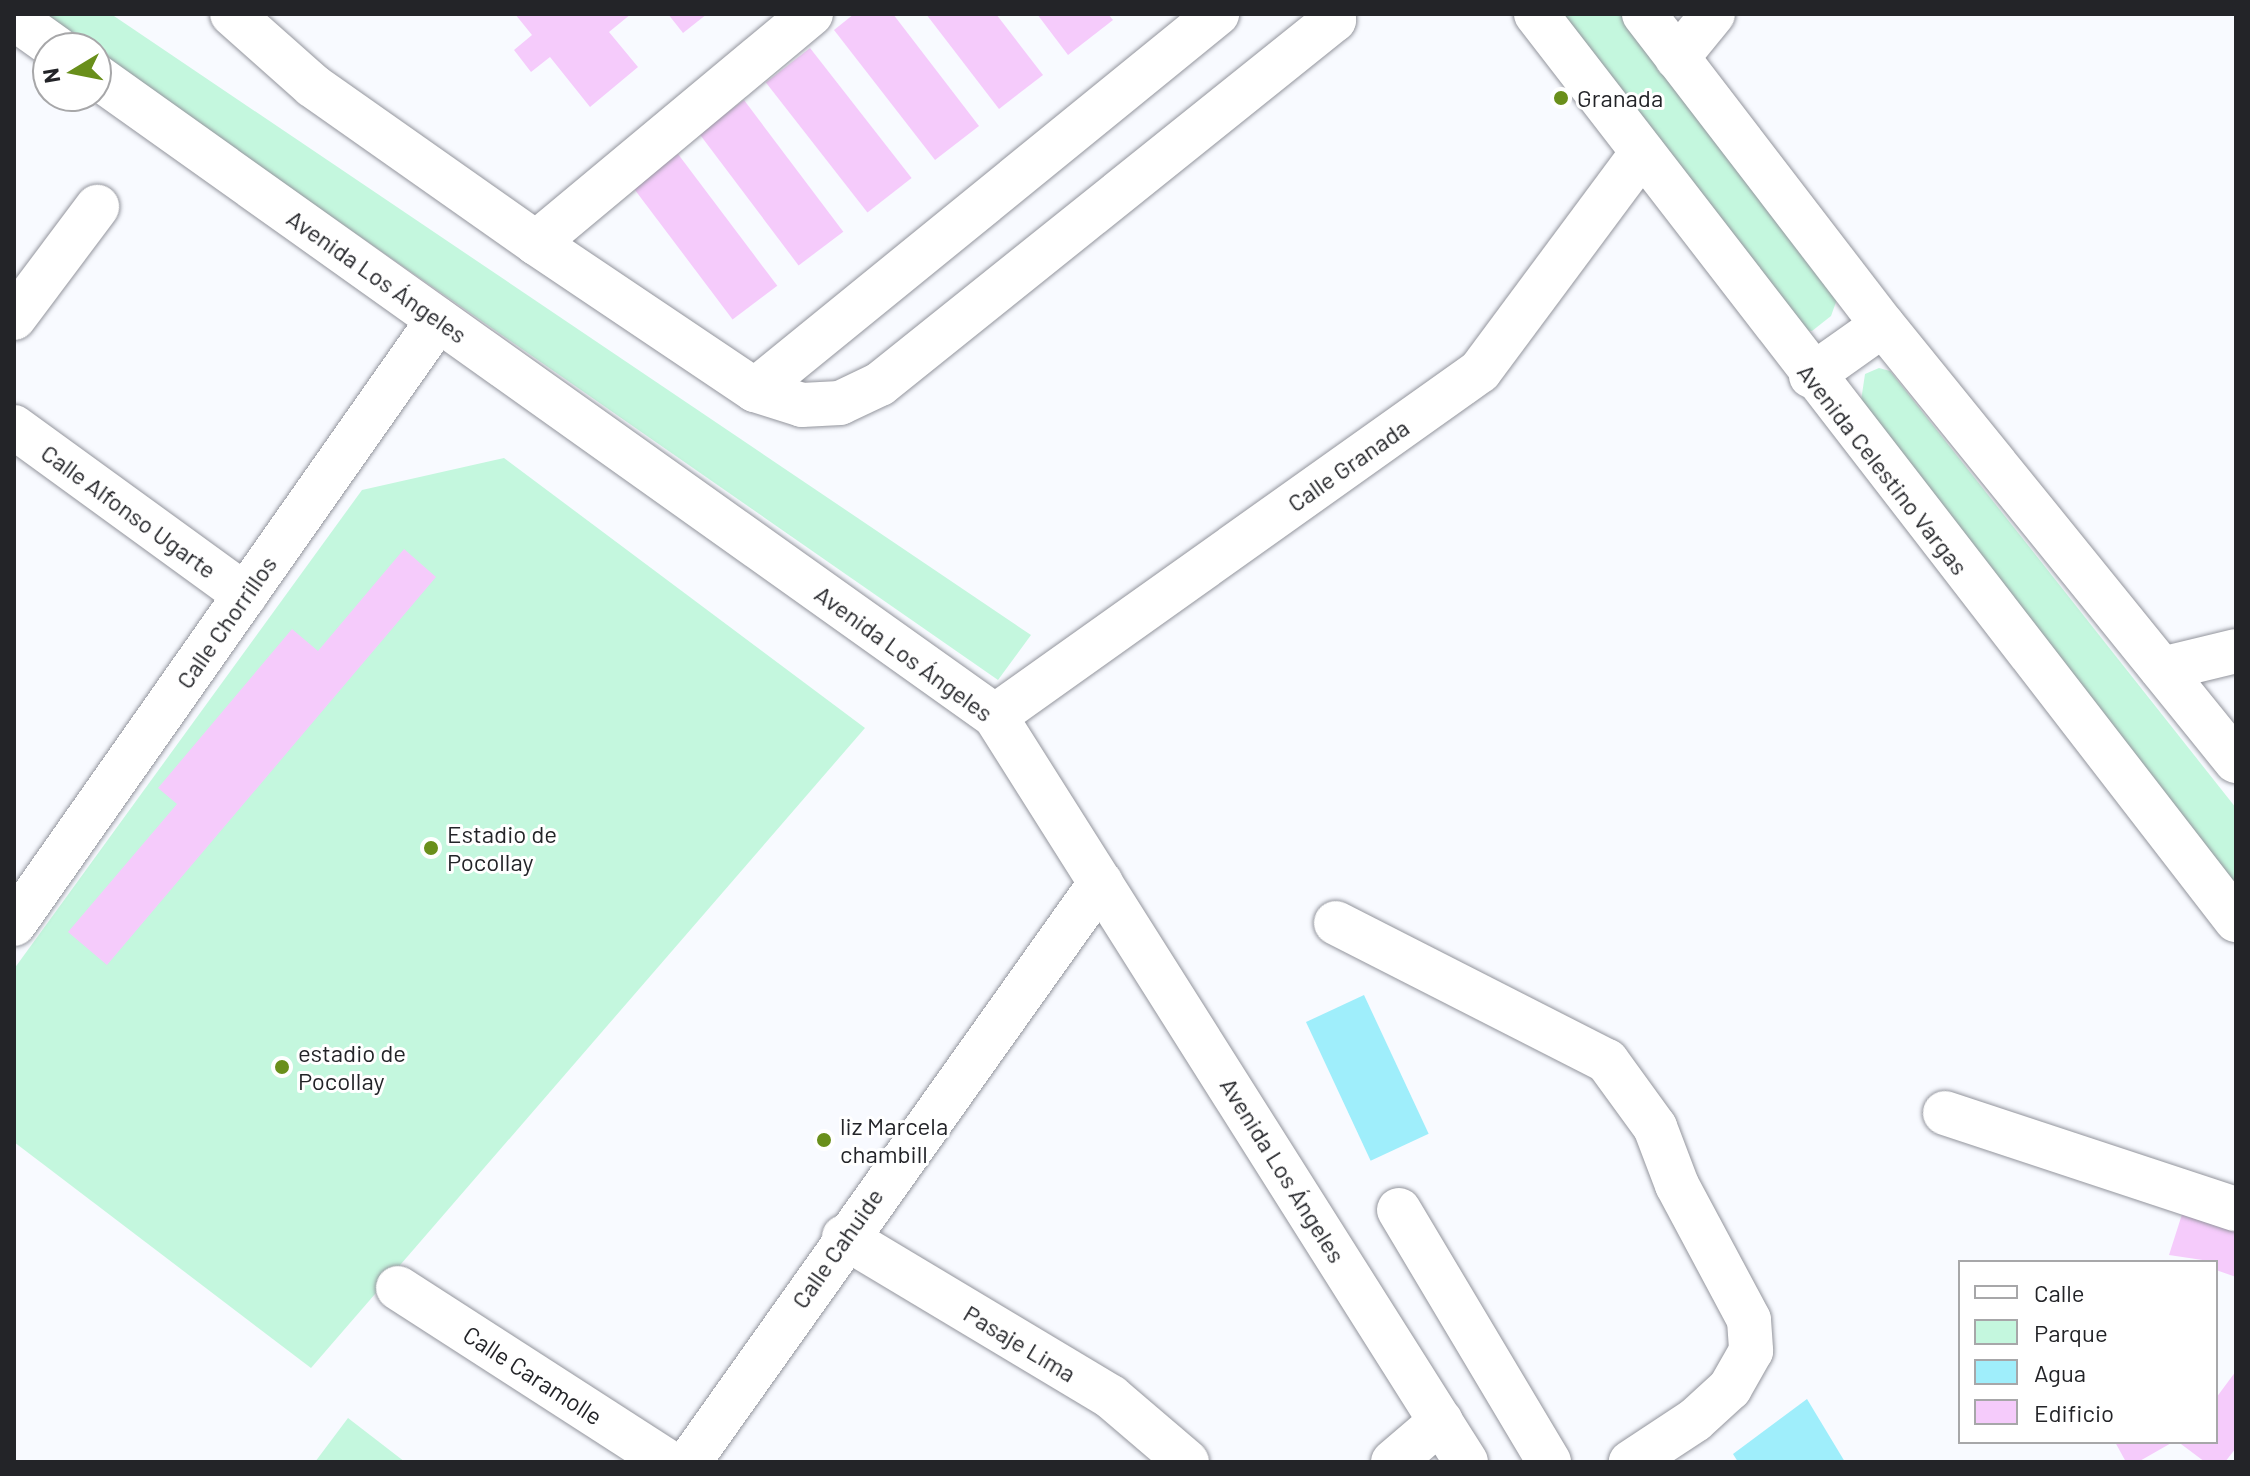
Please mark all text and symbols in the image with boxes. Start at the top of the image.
north arrow [32,32,112,112]
text: N [36,66,64,85]
place label: Granada [1577,84,1663,112]
marker: Granada [1552,89,1570,107]
street label: Avenida Los Ángeles [282,203,472,349]
street label: Avenida Celestino Vargas [1792,358,1974,580]
street label: Calle Granada [1282,413,1414,517]
street label: Calle Alfonso Ugarte [36,438,222,584]
street label: Calle Chorrillos [170,550,282,694]
street label: Avenida Los Ángeles [809,579,999,727]
place label: Estadio de Pocollay [447,820,557,876]
marker: Estadio de Pocollay [422,839,440,857]
place label: estadio de Pocollay [298,1039,406,1095]
marker: estadio de Pocollay [273,1058,291,1076]
street label: Avenida Los Ángeles [1214,1072,1352,1268]
place label: liz Marcela chambill [840,1112,948,1168]
marker: liz Marcela chambill [815,1131,833,1149]
street label: Calle Cahuide [785,1182,889,1314]
legend [1958,1260,2218,1444]
text: Calle [2034,1278,2085,1307]
street label: Pasaje Lima [959,1298,1081,1388]
text: Parque [2034,1318,2108,1347]
street label: Calle Caramolle [458,1319,608,1431]
text: Agua [2034,1358,2086,1387]
text: Edificio [2034,1398,2114,1427]

